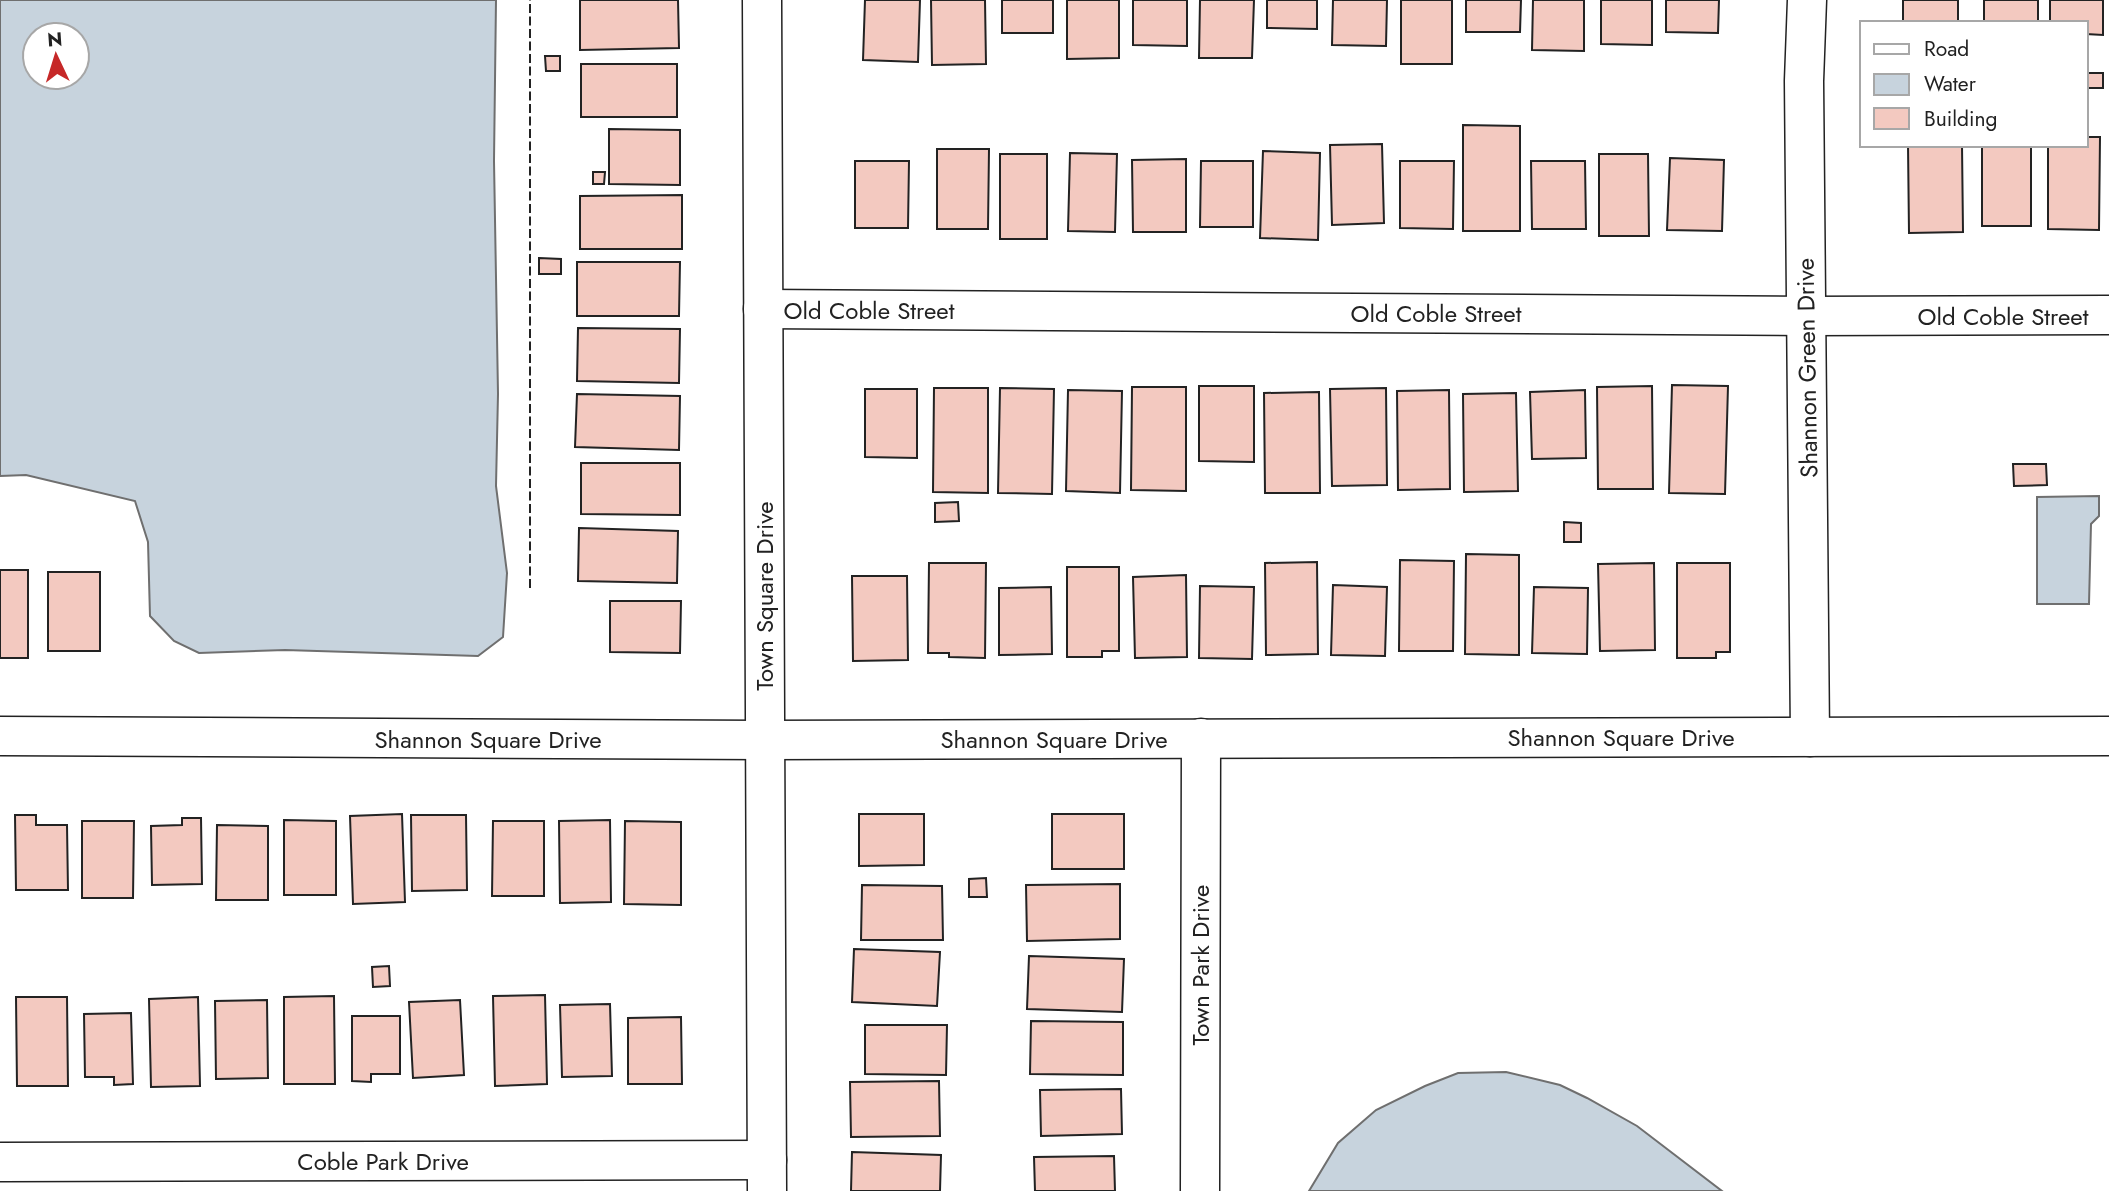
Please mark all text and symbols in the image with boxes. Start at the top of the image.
north arrow [21,21,91,91]
legend [1860,21,2088,147]
text: N [46,26,63,54]
text: Road [1924,34,1969,64]
text: Water [1924,69,1977,99]
text: Building [1924,104,1997,134]
street label: Shannon Green Drive [1788,258,1826,478]
street label: Old Coble Street [784,293,955,328]
street label: Old Coble Street [1351,296,1522,331]
street label: Old Coble Street [1918,299,2089,334]
street label: Town Square Drive [747,501,782,691]
street label: Shannon Square Drive [1507,720,1735,755]
street label: Shannon Square Drive [374,722,602,757]
street label: Shannon Square Drive [940,722,1168,757]
street label: Town Park Drive [1183,885,1218,1045]
street label: Coble Park Drive [297,1144,469,1179]

